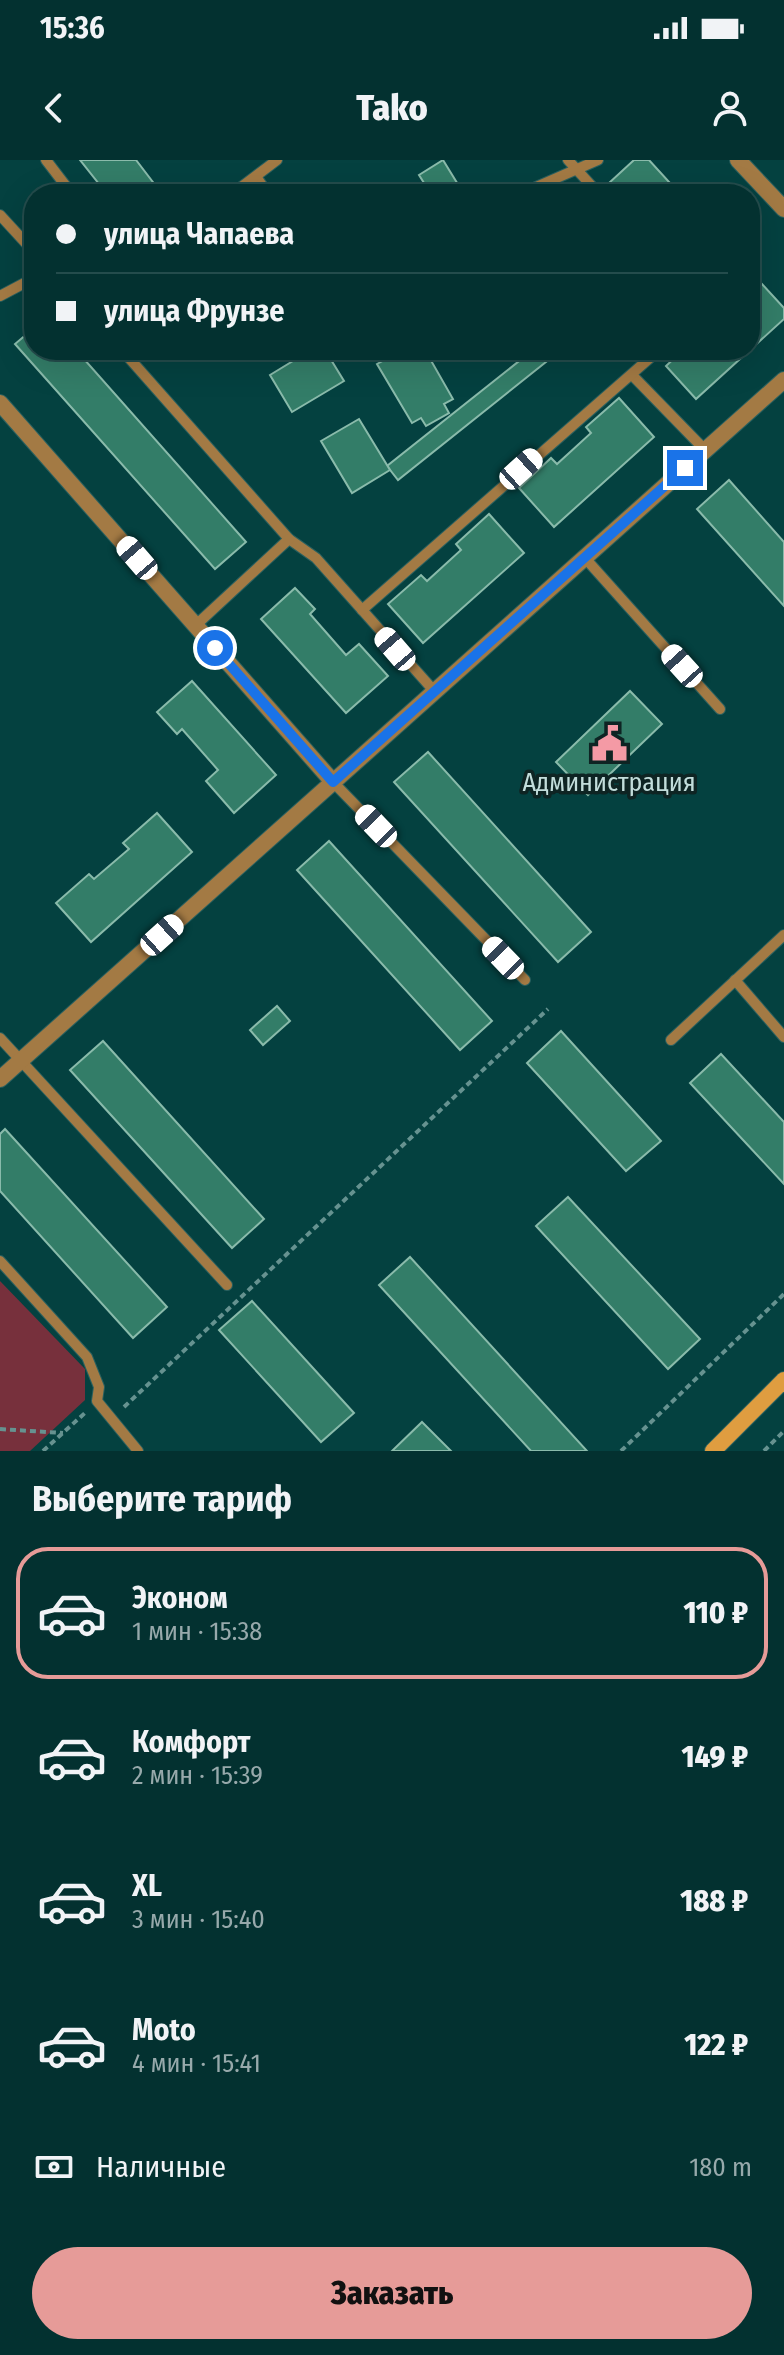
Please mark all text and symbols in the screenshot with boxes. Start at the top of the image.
text: 15:36 [40,10,105,46]
icon: back [32,86,76,130]
text: Tako [356,86,428,130]
icon: person [708,86,752,130]
text: улица Чапаева [104,216,294,252]
text: улица Фрунзе [104,293,285,329]
car [495,444,547,494]
route end [667,450,703,486]
car [112,532,162,584]
car [370,623,420,675]
route start [197,630,233,666]
car [657,640,707,692]
public building icon: Администрация [590,724,628,762]
place label: Администрация [522,767,696,798]
car [351,800,401,852]
car [136,910,188,960]
car [478,932,528,984]
text: Выберите тариф [32,1477,292,1521]
icon: car [36,1577,108,1649]
text: Эконом [132,1580,228,1616]
text: 110 ₽ [683,1595,748,1631]
text: 1 мин · 15:38 [132,1616,262,1647]
icon: car [36,1721,108,1793]
text: Комфорт [132,1724,250,1760]
text: 149 ₽ [681,1739,748,1775]
text: 2 мин · 15:39 [132,1760,263,1791]
icon: car [36,1865,108,1937]
text: XL [132,1868,162,1904]
text: 188 ₽ [680,1883,748,1919]
text: 3 мин · 15:40 [132,1904,265,1935]
icon: car [36,2009,108,2081]
text: Moto [132,2012,196,2048]
text: 122 ₽ [684,2027,748,2063]
text: 4 мин · 15:41 [132,2048,261,2079]
icon: cash [32,2145,76,2189]
text: Наличные [96,2149,226,2185]
text: 180 m [689,2152,752,2183]
button: Заказать [32,2247,752,2339]

